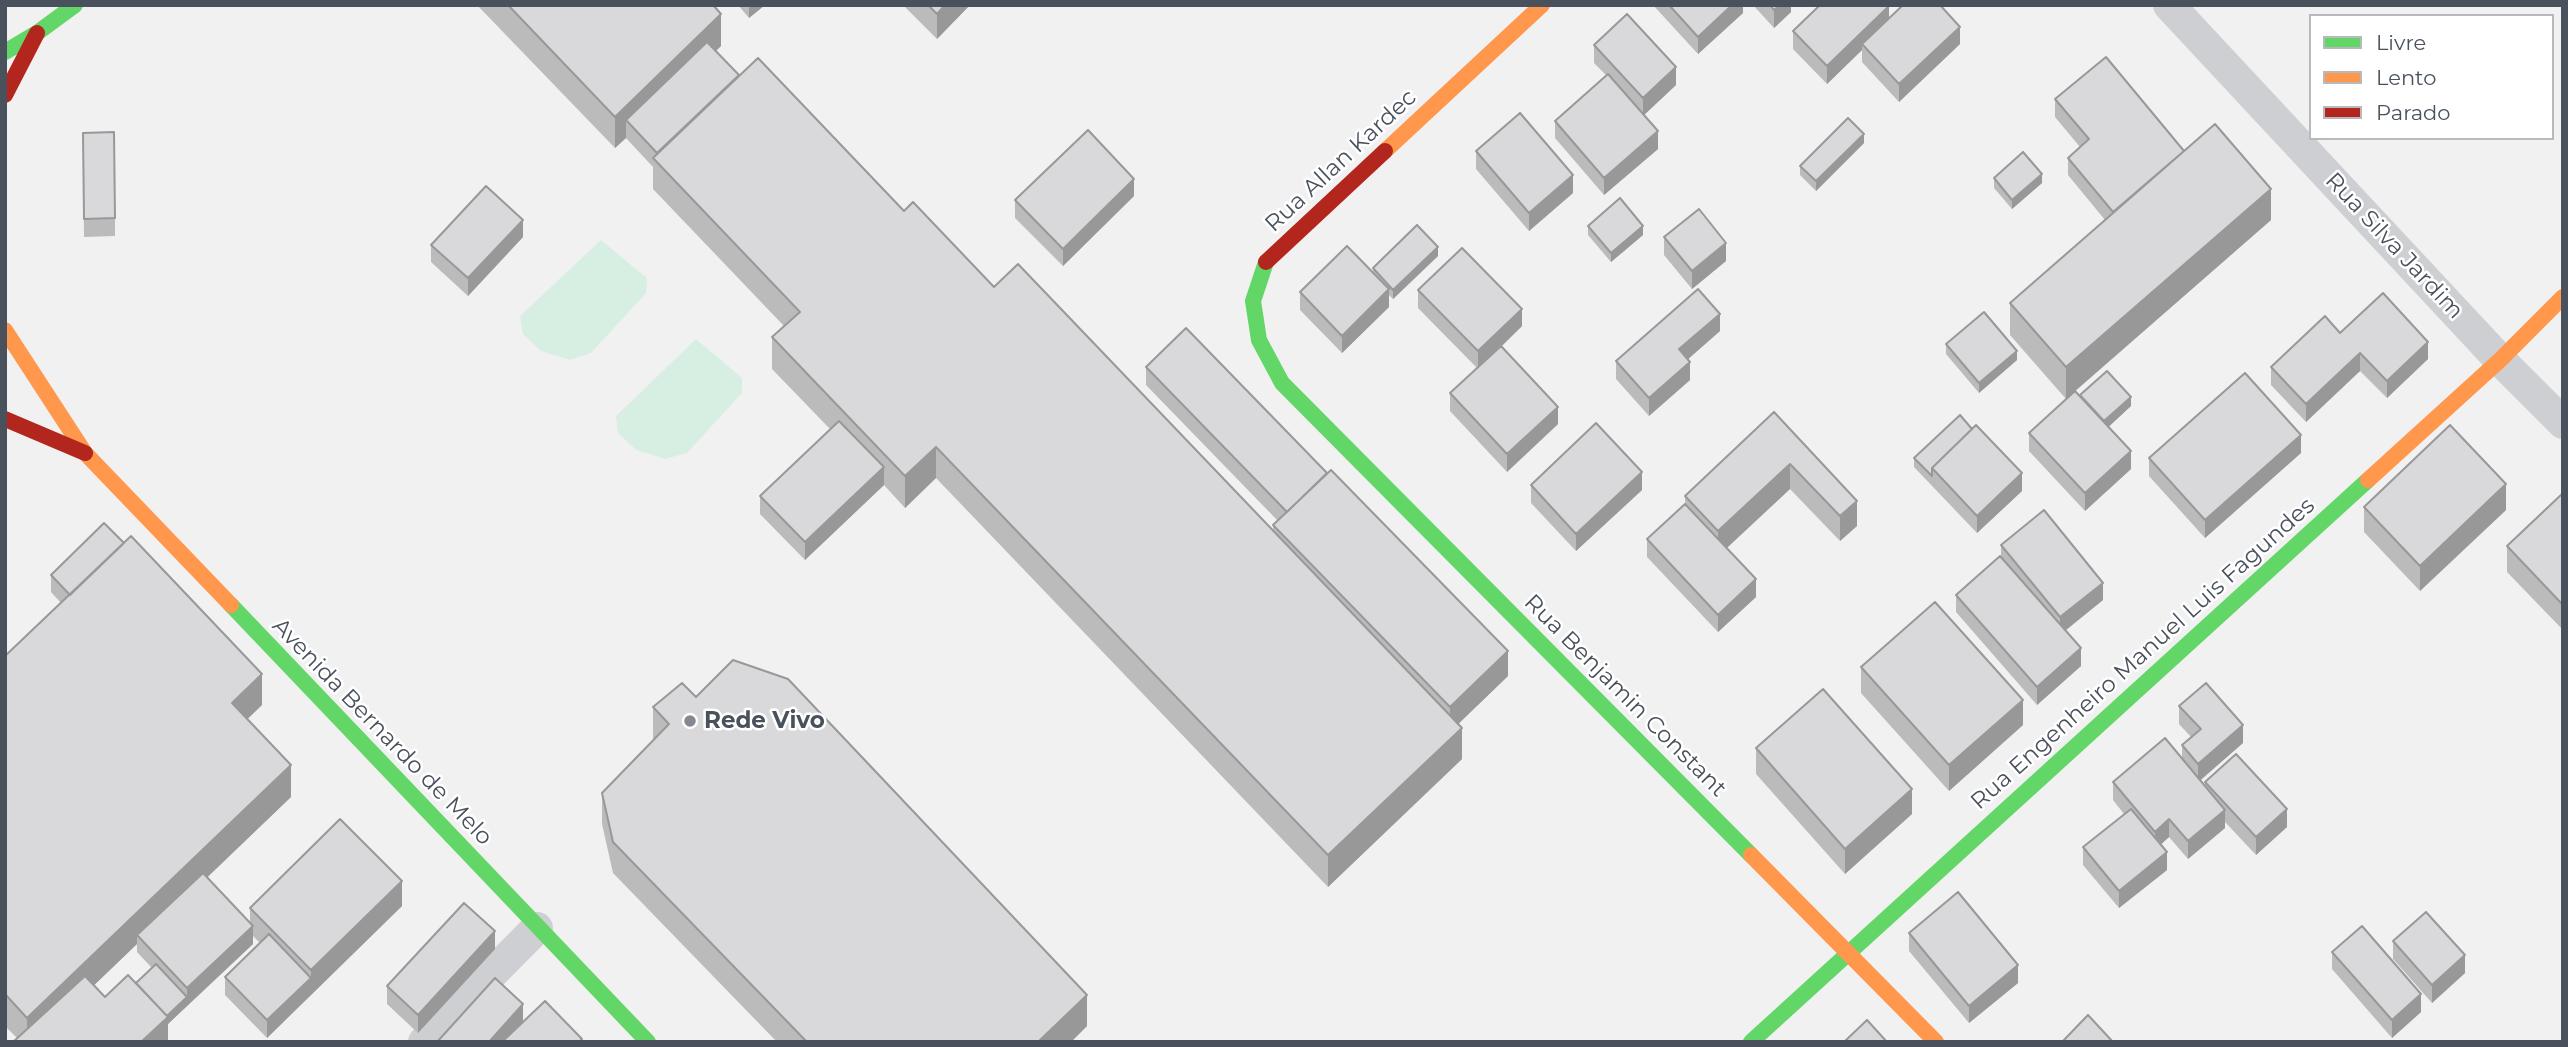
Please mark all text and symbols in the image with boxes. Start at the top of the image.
legend [2309,14,2554,140]
text: Livre [2376,30,2426,55]
text: Lento [2376,65,2436,90]
street label: Rua Allan Kardec [1260,84,1422,238]
text: Parado [2376,100,2451,125]
street label: Rua Silva Jardim [2319,167,2469,325]
street label: Rua Engenheiro Manuel Luis Fagundes [1966,492,2320,816]
street label: Rua Benjamin Constant [1518,589,1732,803]
street label: Avenida Bernardo de Melo [266,613,498,851]
place label: Rede Vivo [704,707,825,735]
marker: Rede Vivo [682,713,698,729]

